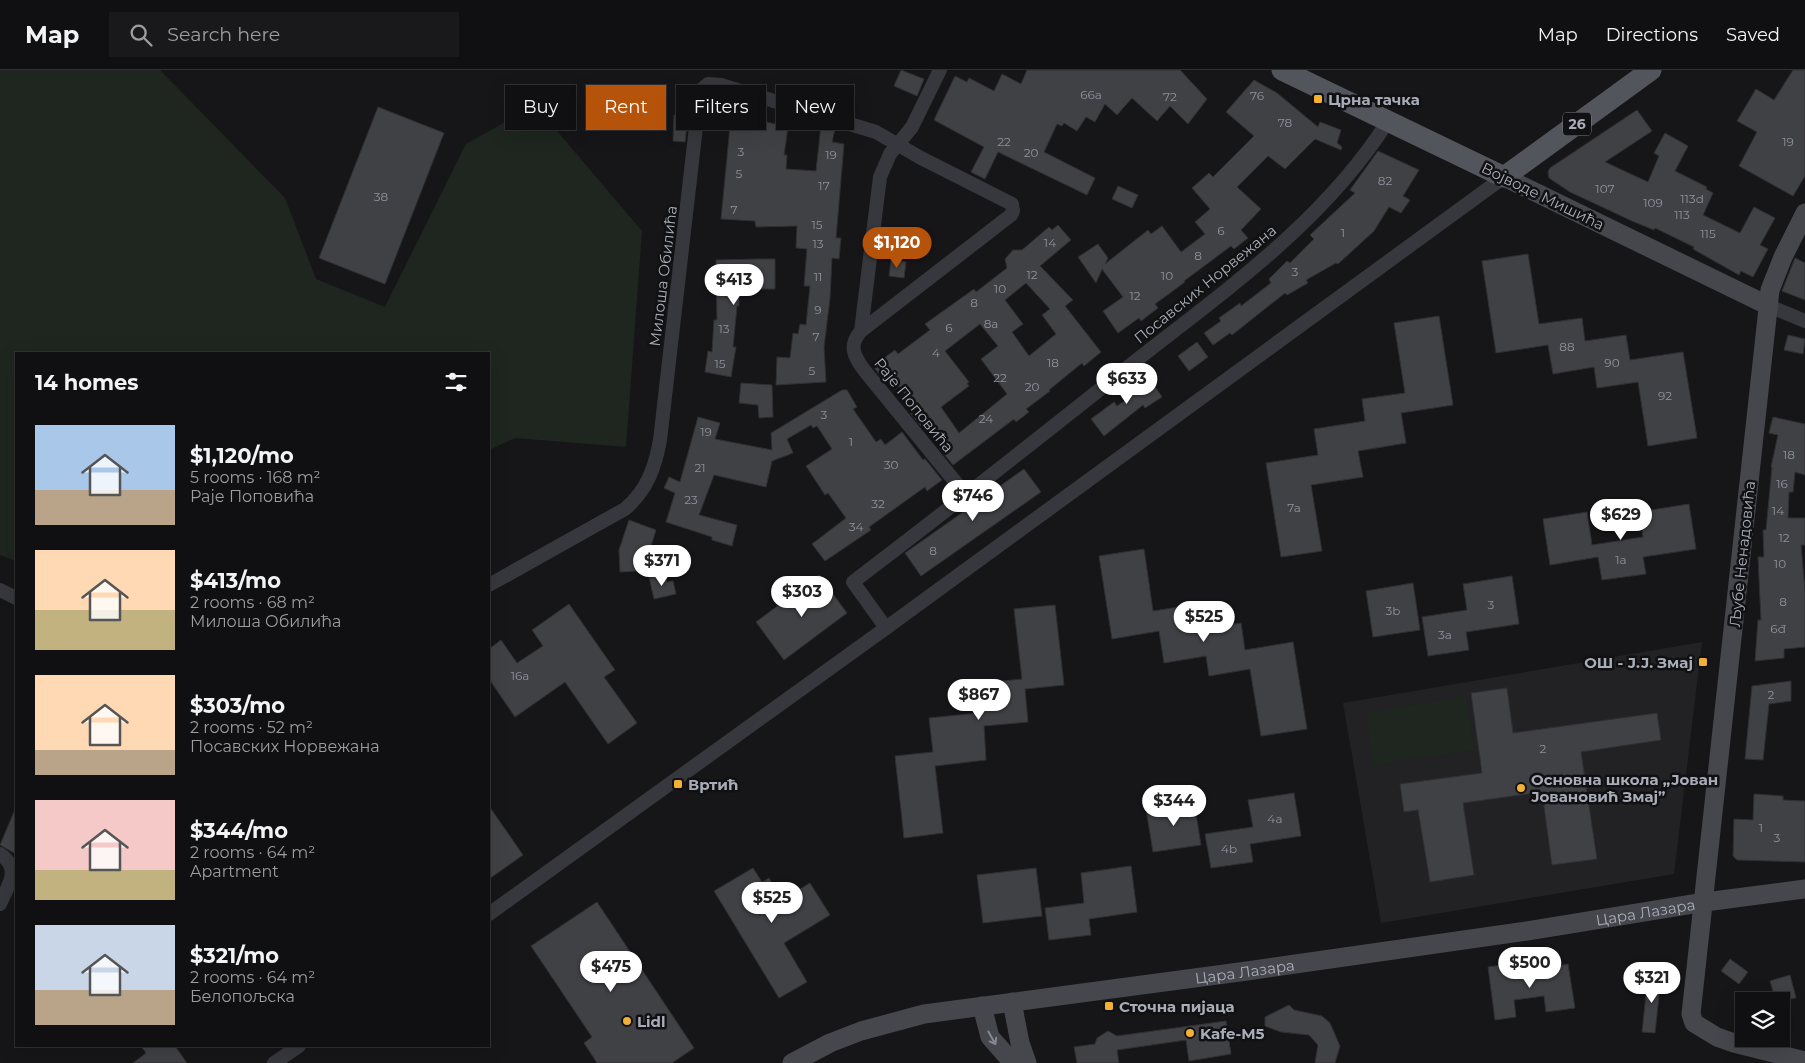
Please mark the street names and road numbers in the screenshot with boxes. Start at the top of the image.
road number: 26 [1563,112,1591,136]
street label: Војводе Мишића [1479,158,1607,234]
street label: Милоша Обилића [645,204,681,348]
street label: Посавских Норвежана [1130,221,1280,347]
street label: Раје Поповића [870,354,958,456]
street label: Љубе Ненадовића [1725,480,1759,628]
street label: Цара Лазара [1594,894,1696,929]
street label: Цара Лазара [1194,955,1296,987]

